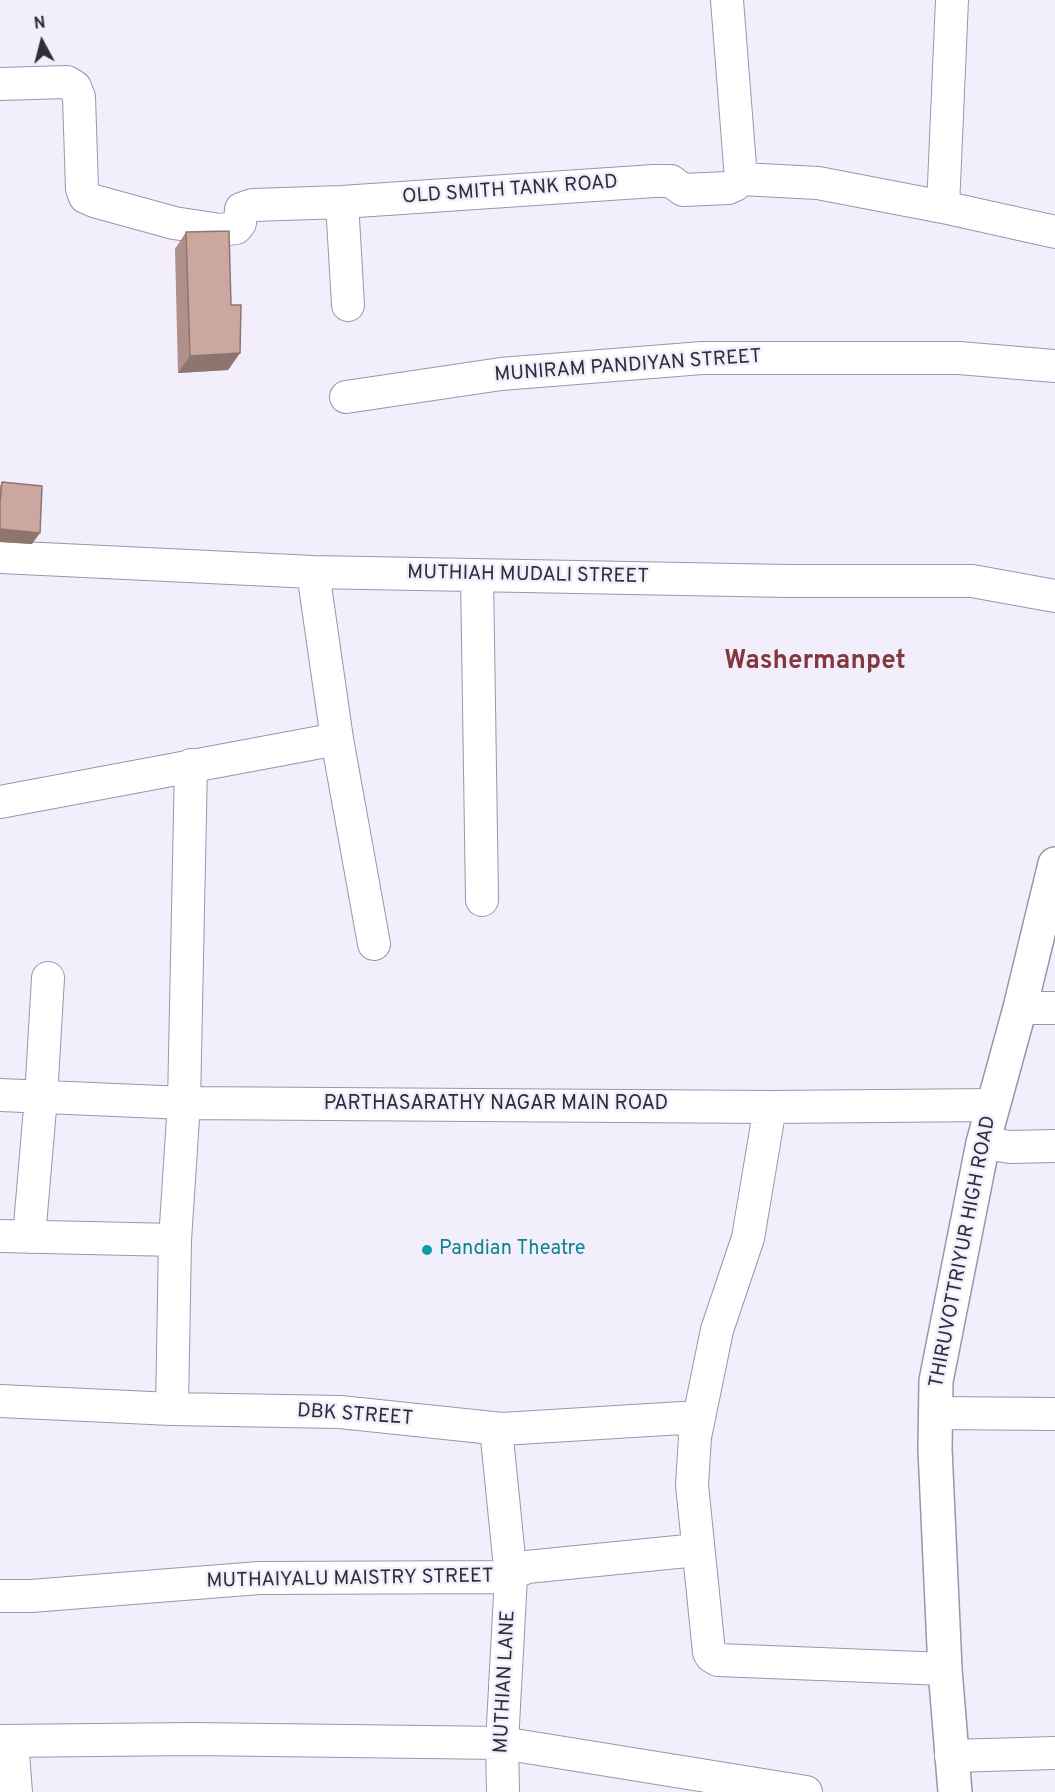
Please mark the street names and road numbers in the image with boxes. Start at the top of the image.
street label: OLD SMITH TANK ROAD [401,171,619,211]
street label: MUNIRAM PANDIYAN STREET [494,346,762,388]
street label: MUTHIAH MUDALI STREET [407,562,649,590]
street label: PARTHASARATHY NAGAR MAIN ROAD [324,1093,668,1117]
street label: THIRUVOTTRIYUR HIGH ROAD [926,1114,1002,1390]
street label: DBK STREET [296,1400,414,1432]
street label: MUTHAIYALU MAISTRY STREET [206,1565,494,1595]
street label: MUTHIAN LANE [490,1610,522,1754]

